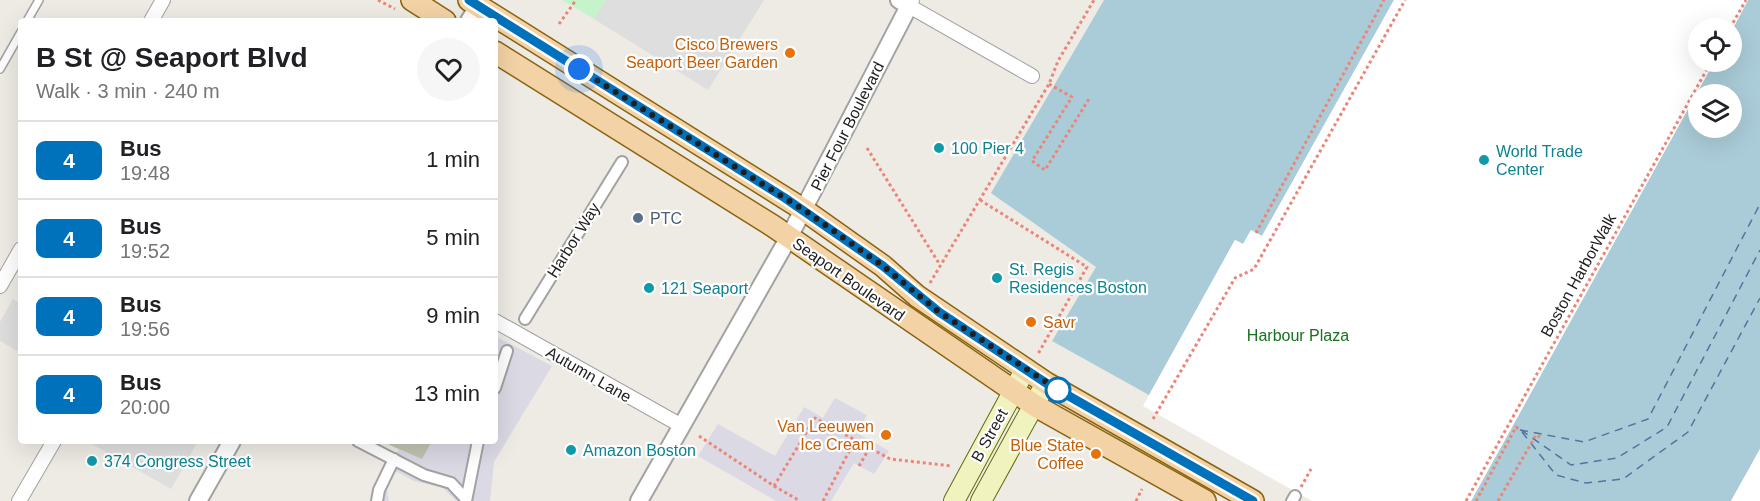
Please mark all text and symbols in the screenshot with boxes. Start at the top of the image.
map controls [1688,18,1742,138]
button: locate [1688,18,1742,72]
place label: Cisco Brewers Seaport Beer Garden [626,36,778,71]
button: heart [417,38,480,101]
text: B St @ Seaport Blvd [36,42,308,73]
marker: Cisco Brewers Seaport Beer Garden [783,46,797,60]
your location [564,54,594,84]
street label: Pier Four Boulevard [808,59,887,193]
text: Walk · 3 min · 240 m [36,80,220,102]
button: layers [1688,84,1742,138]
text: Bus [120,136,162,161]
place label: 100 Pier 4 [951,140,1024,157]
marker: 100 Pier 4 [932,141,946,155]
place label: World Trade Center [1496,143,1583,178]
text: 1 min [426,147,480,172]
text: 4 [63,149,75,172]
marker: World Trade Center [1477,153,1491,167]
text: 19:48 [120,162,170,184]
street label: Harbor Way [544,200,603,281]
place label: PTC [650,210,682,227]
street label: Boston HarborWalk [1538,210,1620,340]
marker: PTC [631,211,645,225]
text: Bus [120,214,162,239]
text: 5 min [426,225,480,250]
text: 4 [63,227,75,250]
street label: Seaport Boulevard [790,234,908,324]
text: 19:52 [120,240,170,262]
place label: St. Regis Residences Boston [1009,261,1147,296]
marker: St. Regis Residences Boston [990,271,1004,285]
place label: 121 Seaport [661,280,749,297]
marker: 121 Seaport [642,281,656,295]
text: Bus [120,292,162,317]
text: 9 min [426,303,480,328]
text: 4 [63,305,75,328]
place label: Savr [1043,314,1077,331]
marker: Savr [1024,315,1038,329]
text: 19:56 [120,318,170,340]
park label: Harbour Plaza [1247,327,1349,344]
street label: Autumn Lane [543,343,634,406]
text: Bus [120,370,162,395]
unlabelled marker [1045,377,1071,403]
text: 13 min [414,381,480,406]
text: 4 [63,383,75,406]
text: 20:00 [120,396,170,418]
street label: B Street [968,405,1011,465]
place label: Van Leeuwen Ice Cream [777,418,874,453]
marker: Van Leeuwen Ice Cream [879,428,893,442]
place label: Blue State Coffee [1010,437,1084,472]
place label: Amazon Boston [583,442,696,459]
marker: Amazon Boston [564,443,578,457]
marker: Blue State Coffee [1089,447,1103,461]
place label: 374 Congress Street [104,453,251,470]
marker: 374 Congress Street [85,454,99,468]

